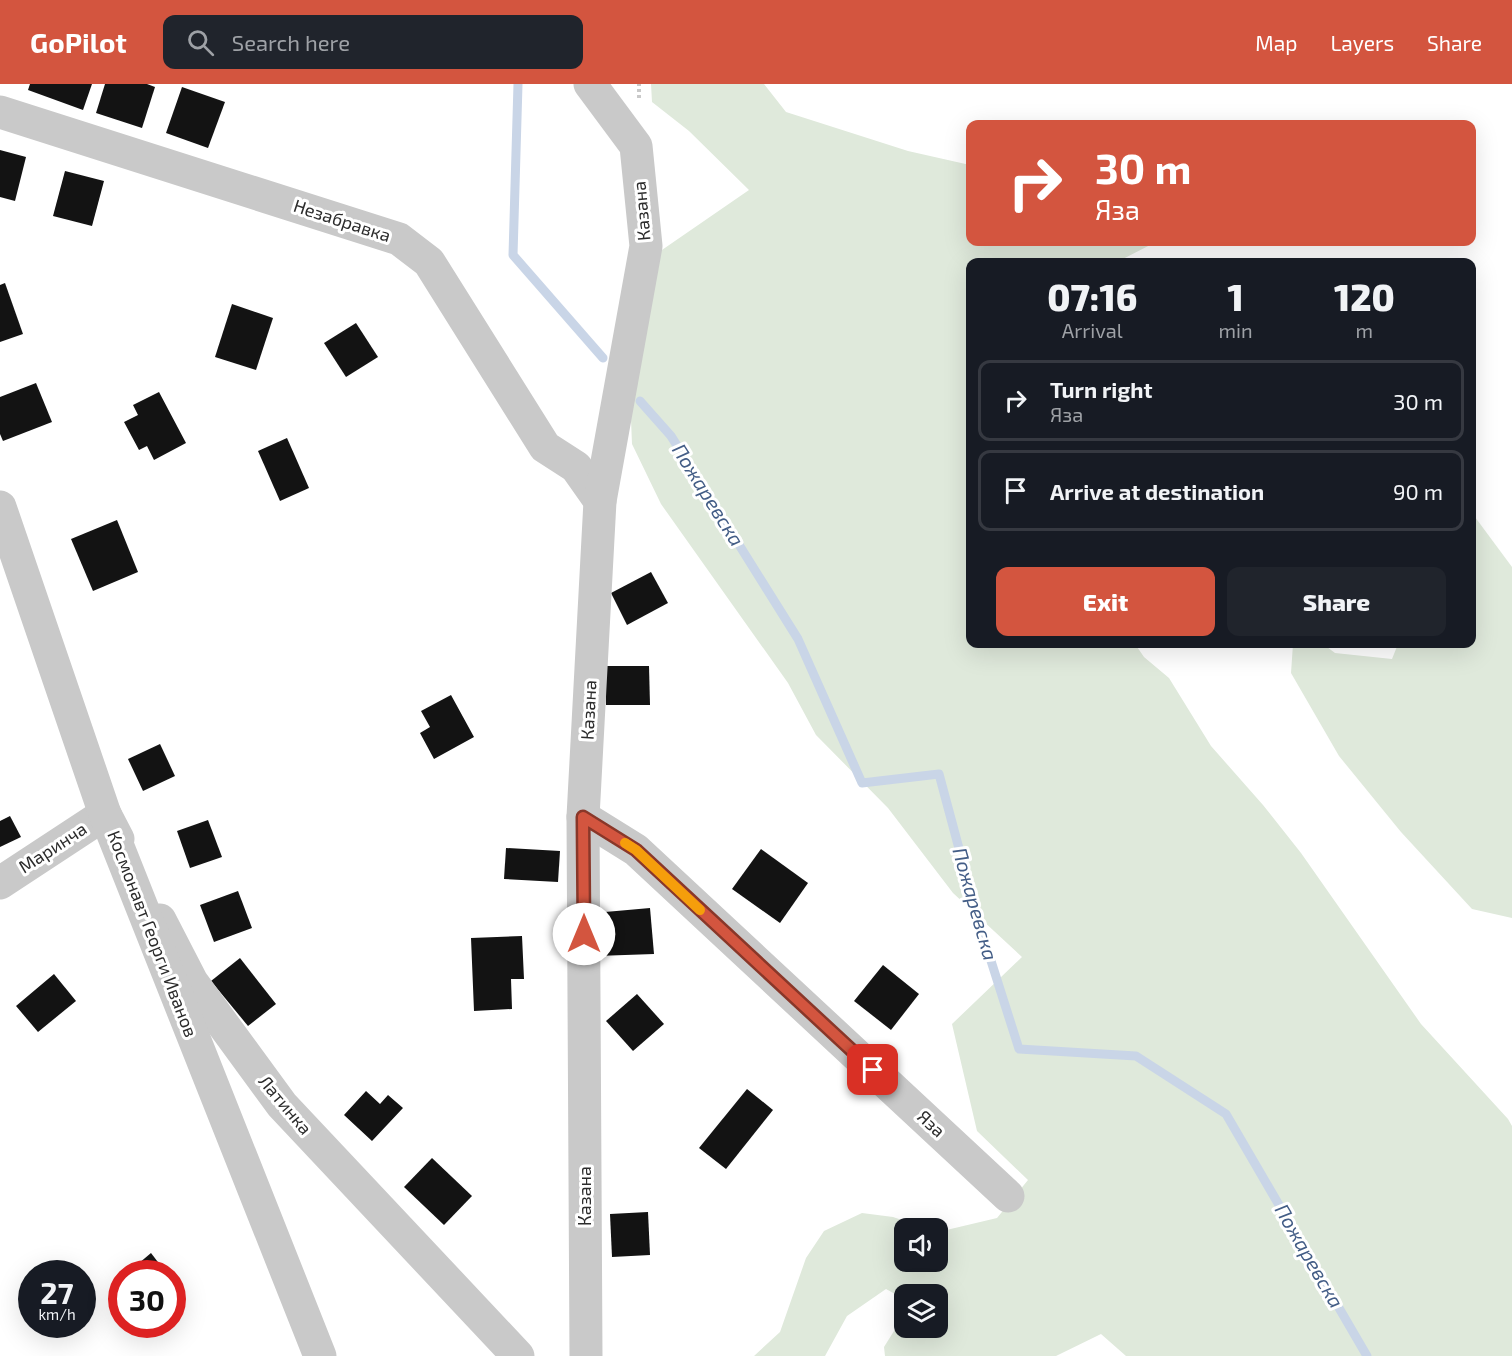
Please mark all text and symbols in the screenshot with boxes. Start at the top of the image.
search box [163,15,583,69]
text: GoPilot [30,25,127,59]
icon: search [184,26,217,59]
text: Search here [232,29,350,55]
text: Map [1255,30,1297,55]
text: Layers [1330,30,1394,55]
text: Share [1427,30,1482,55]
text: 30 m [1095,142,1191,192]
icon: right [996,144,1074,222]
street label: Казана [627,180,655,242]
text: Яза [1095,193,1140,225]
street label: Незабравка [291,194,394,246]
text: 07:16 [1047,275,1137,318]
text: 1 [1228,275,1244,318]
text: 120 [1334,275,1395,318]
text: Arrival [1062,318,1123,342]
text: min [1219,318,1253,342]
text: m [1356,318,1373,342]
text: Turn right [1050,376,1152,402]
icon: right [999,384,1032,417]
text: 30 m [1393,388,1443,414]
text: Яза [1050,402,1083,426]
water label: Пожаревска [668,439,750,550]
icon: arrive [999,474,1032,507]
text: Arrive at destination [1050,478,1264,504]
text: 90 m [1393,478,1443,504]
button: Exit [996,567,1215,636]
button: Share [1227,567,1446,636]
street label: Казана [575,679,601,740]
street label: Маринча [14,817,91,877]
street label: Космонавт Георги Иванов [103,827,203,1040]
water label: Пожаревска [948,845,1004,963]
position arrow [552,902,616,966]
pin [847,1044,898,1095]
icon: arrive [856,1053,889,1086]
street label: Латинка [254,1070,317,1139]
street label: Яза [913,1105,950,1142]
street label: Казана [573,1166,595,1226]
water label: Пожаревска [1270,1199,1349,1312]
map controls [894,1218,948,1338]
button: sound [894,1218,948,1272]
speed limit sign: 30 [108,1260,186,1338]
text: 27 [40,1274,74,1310]
button: layers [894,1284,948,1338]
text: km/h [38,1305,76,1323]

